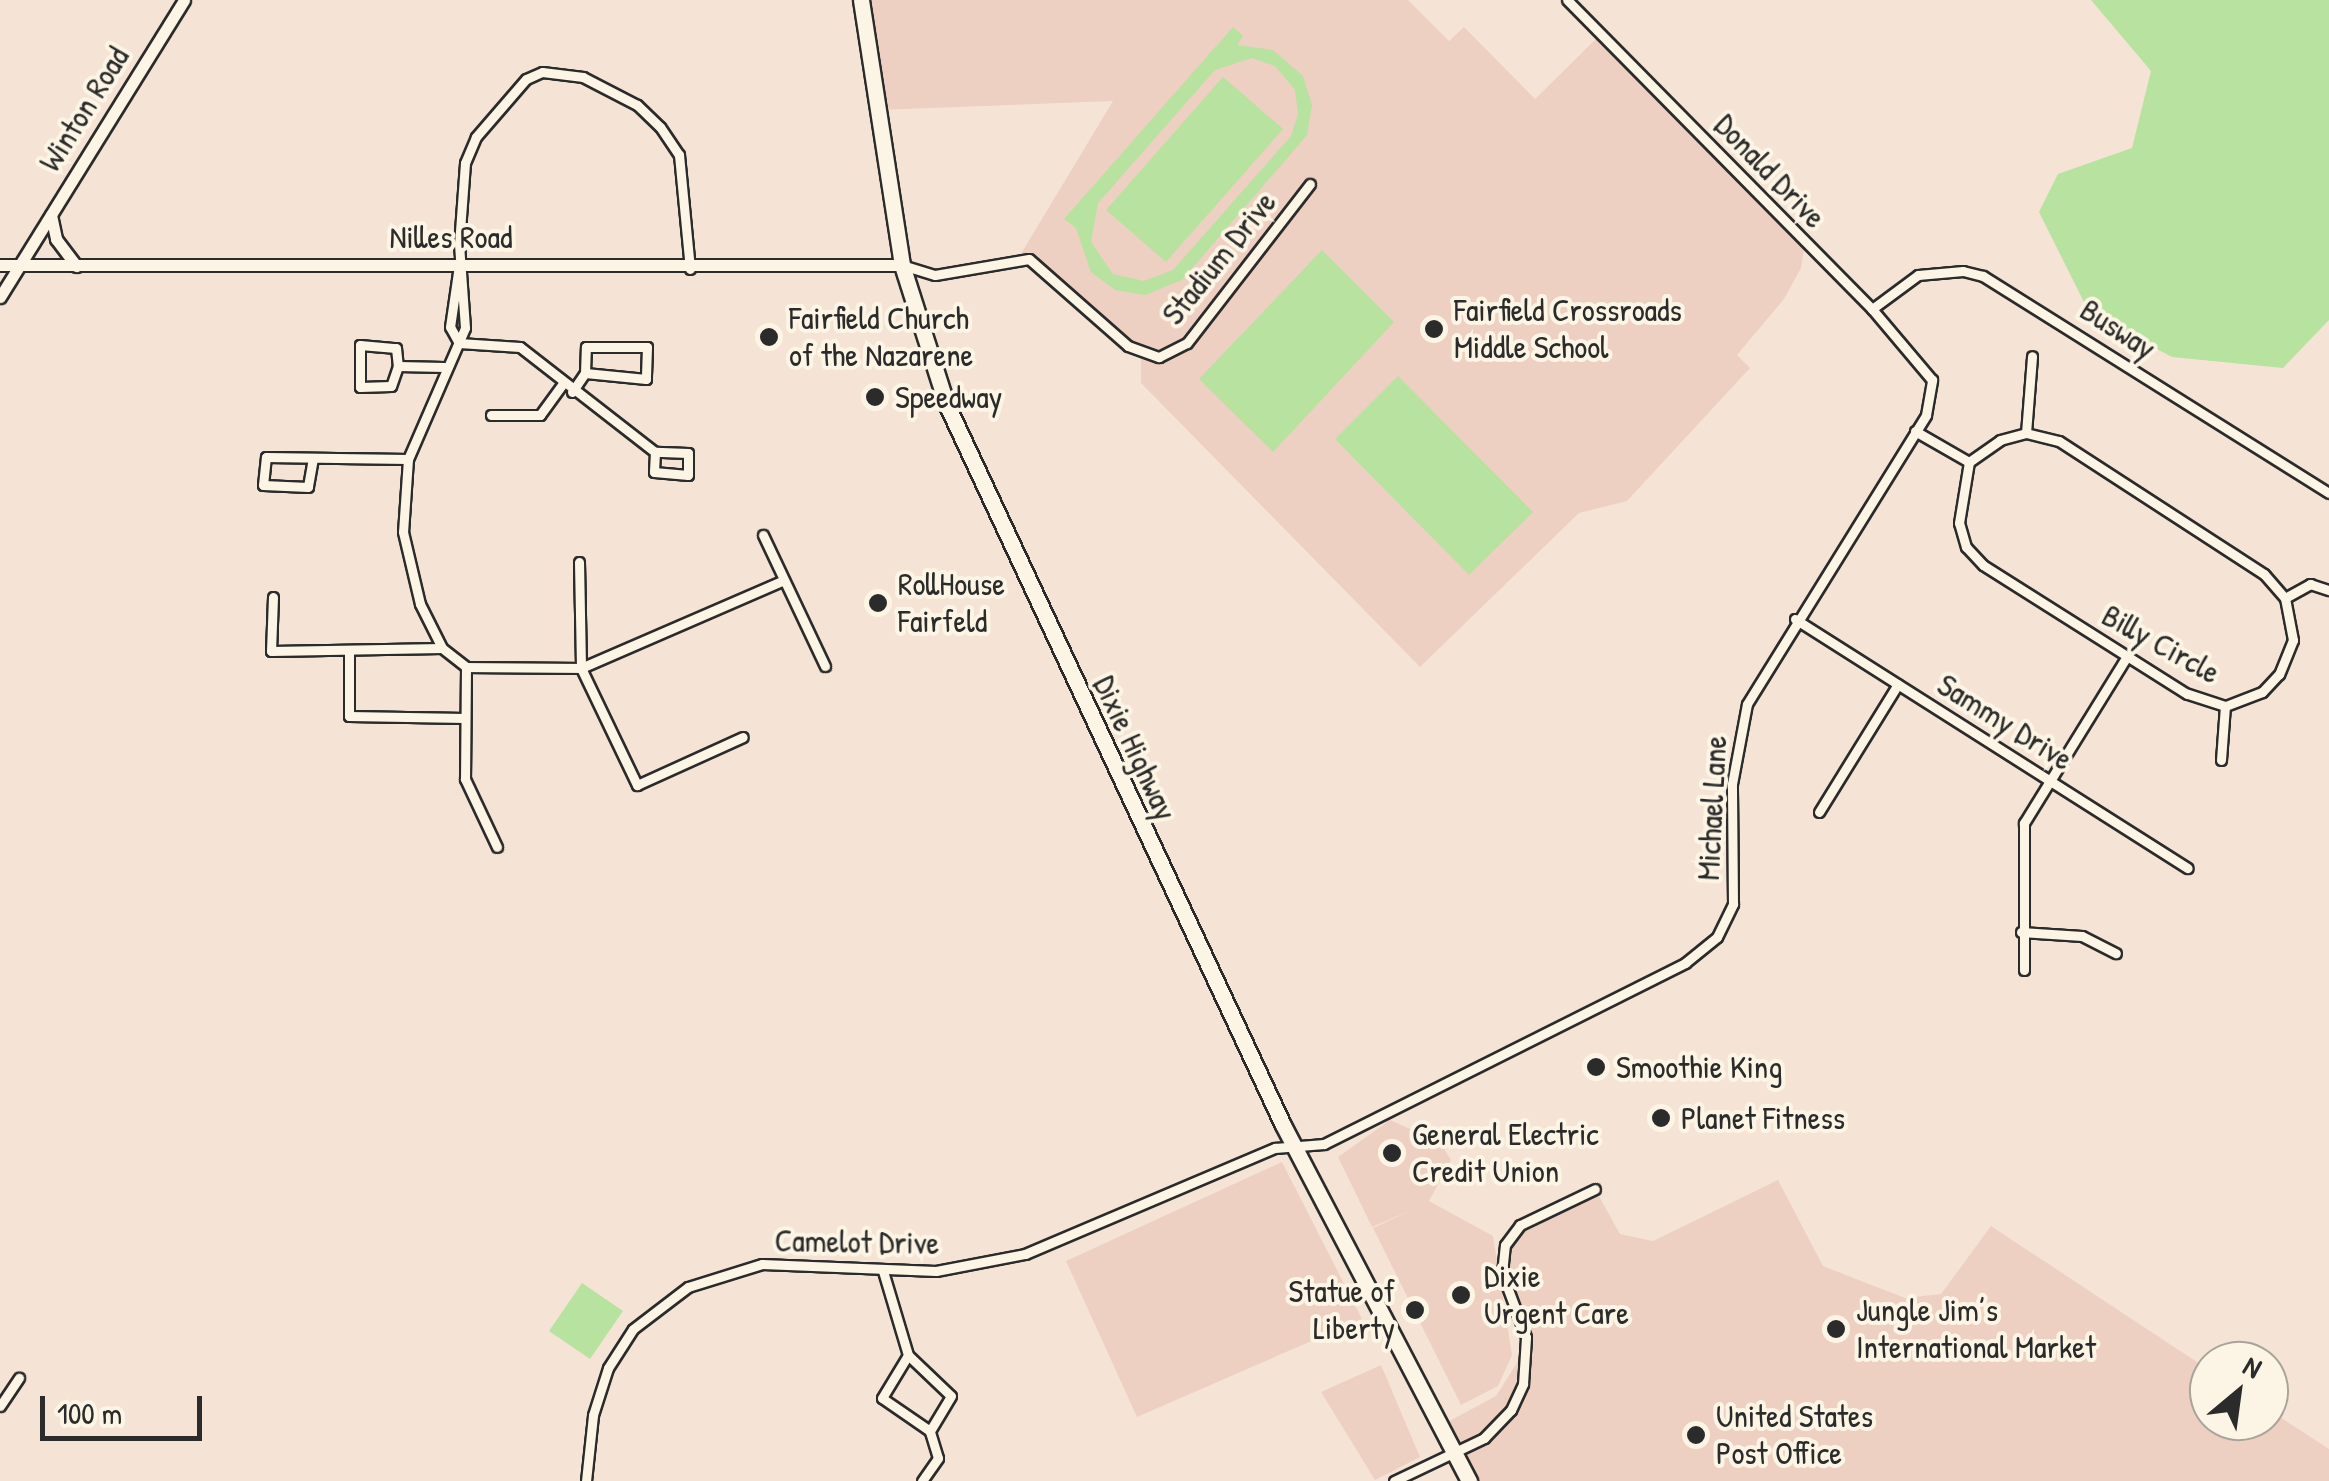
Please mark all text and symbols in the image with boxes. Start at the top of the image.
street label: Winton Road [31,40,137,178]
street label: Donald Drive [1706,106,1834,236]
street label: Stadium Drive [1154,184,1284,332]
street label: Nilles Road [390,218,512,256]
street label: Busway [2073,291,2163,367]
place label: Fairfield Crossroads Middle School [1454,292,1682,367]
place label: Fairfield Church of the Nazarene [789,300,973,375]
marker: Fairfield Crossroads Middle School [1423,318,1445,340]
marker: Fairfield Church of the Nazarene [758,326,780,348]
place label: Speedway [895,378,1002,416]
marker: Speedway [864,386,886,408]
place label: RollHouse Fairfeld [898,566,1005,641]
marker: RollHouse Fairfeld [867,592,889,614]
street label: Billy Circle [2095,596,2227,692]
street label: Sammy Drive [1930,665,2080,779]
street label: Dixie Highway [1085,670,1185,826]
street label: Michael Lane [1689,735,1735,881]
place label: Smoothie King [1616,1048,1783,1086]
marker: Smoothie King [1585,1056,1607,1078]
place label: Planet Fitness [1681,1099,1845,1137]
marker: Planet Fitness [1650,1107,1672,1129]
place label: General Electric Credit Union [1412,1116,1599,1191]
marker: General Electric Credit Union [1381,1142,1403,1164]
street label: Camelot Drive [774,1221,940,1263]
place label: Dixie Urgent Care [1484,1258,1629,1333]
place label: Statue of Liberty [1288,1273,1395,1348]
marker: Dixie Urgent Care [1448,1282,1474,1308]
place label: Jungle Jim’s International Market [1856,1292,2096,1367]
marker: Statue of Liberty [1404,1299,1426,1321]
marker: Jungle Jim’s International Market [1825,1318,1847,1340]
north arrow [2189,1341,2289,1441]
text: N [2237,1346,2268,1387]
scale bar [45,1376,208,1438]
text: 100 m [57,1393,122,1433]
place label: United States Post Office [1716,1398,1873,1473]
marker: United States Post Office [1685,1424,1707,1446]

